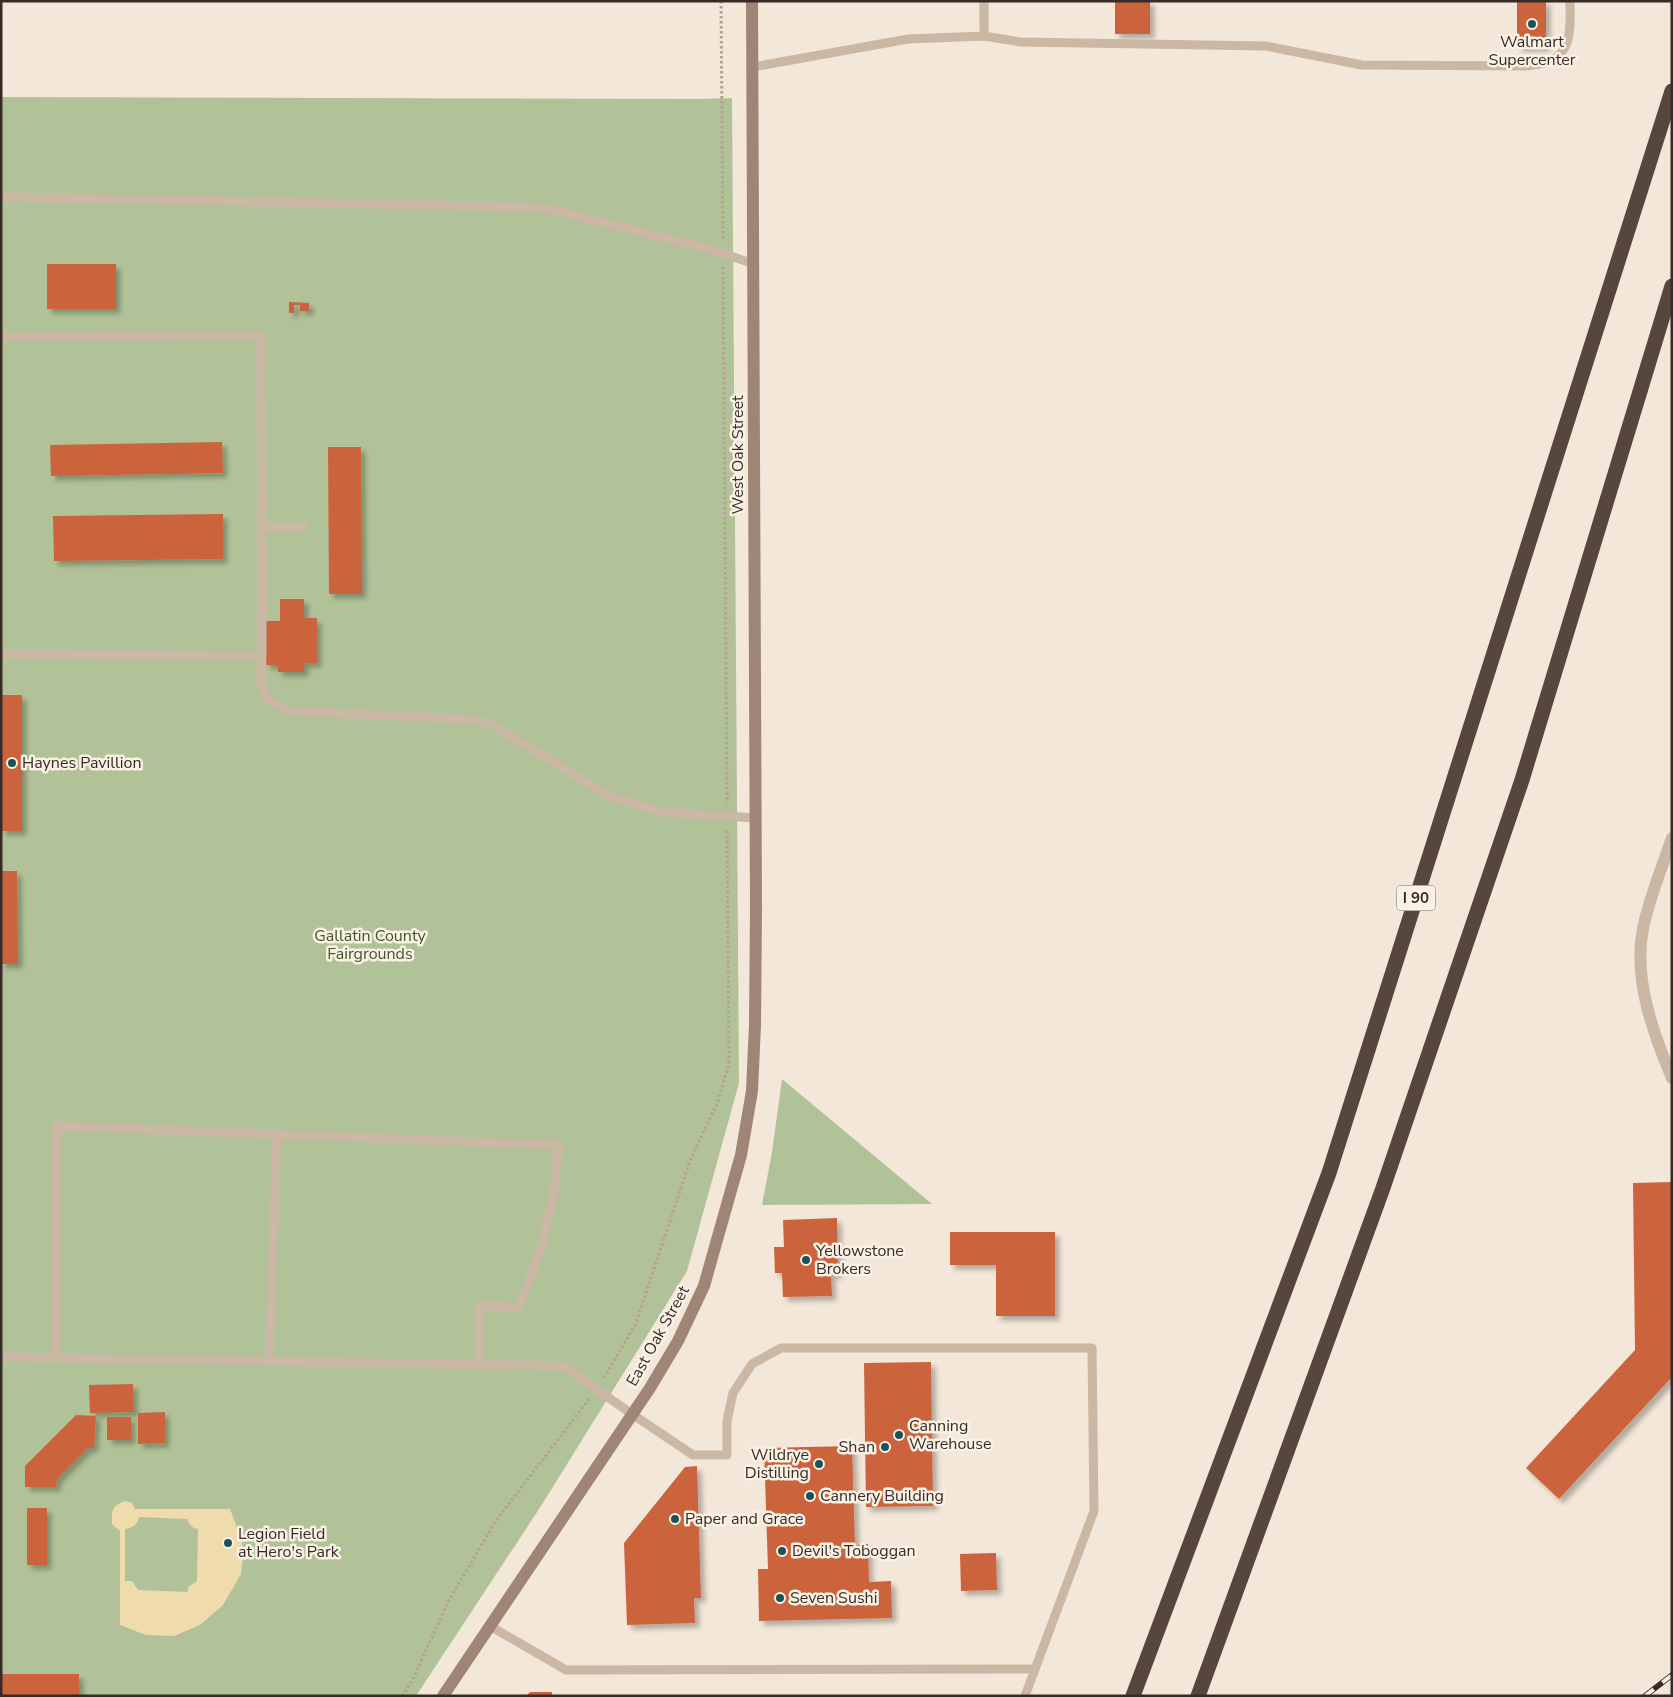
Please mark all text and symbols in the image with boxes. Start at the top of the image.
marker: Walmart Supercenter [1526,18,1538,30]
place label: Walmart Supercenter [1489,31,1576,71]
street label: West Oak Street [727,395,749,515]
place label: Haynes Pavillion [22,752,141,774]
marker: Haynes Pavillion [6,757,18,769]
road number: I 90 [1397,886,1435,910]
park label: Gallatin County Fairgrounds [314,925,427,965]
place label: Yellowstone Brokers [815,1240,904,1280]
marker: Yellowstone Brokers [800,1254,812,1266]
street label: East Oak Street [621,1282,695,1390]
place label: Canning Warehouse [909,1415,991,1455]
marker: Canning Warehouse [893,1429,905,1441]
place label: Shan [839,1436,875,1458]
marker: Shan [879,1441,891,1453]
place label: Wildrye Distilling [745,1444,809,1484]
marker: Wildrye Distilling [813,1458,825,1470]
place label: Cannery Building [820,1485,944,1507]
marker: Cannery Building [804,1490,816,1502]
place label: Paper and Grace [685,1508,803,1530]
marker: Paper and Grace [669,1513,681,1525]
place label: Legion Field at Hero's Park [238,1523,340,1563]
marker: Legion Field at Hero's Park [222,1537,234,1549]
place label: Devil's Toboggan [792,1540,916,1562]
marker: Devil's Toboggan [776,1545,788,1557]
place label: Seven Sushi [790,1587,877,1609]
marker: Seven Sushi [774,1592,786,1604]

